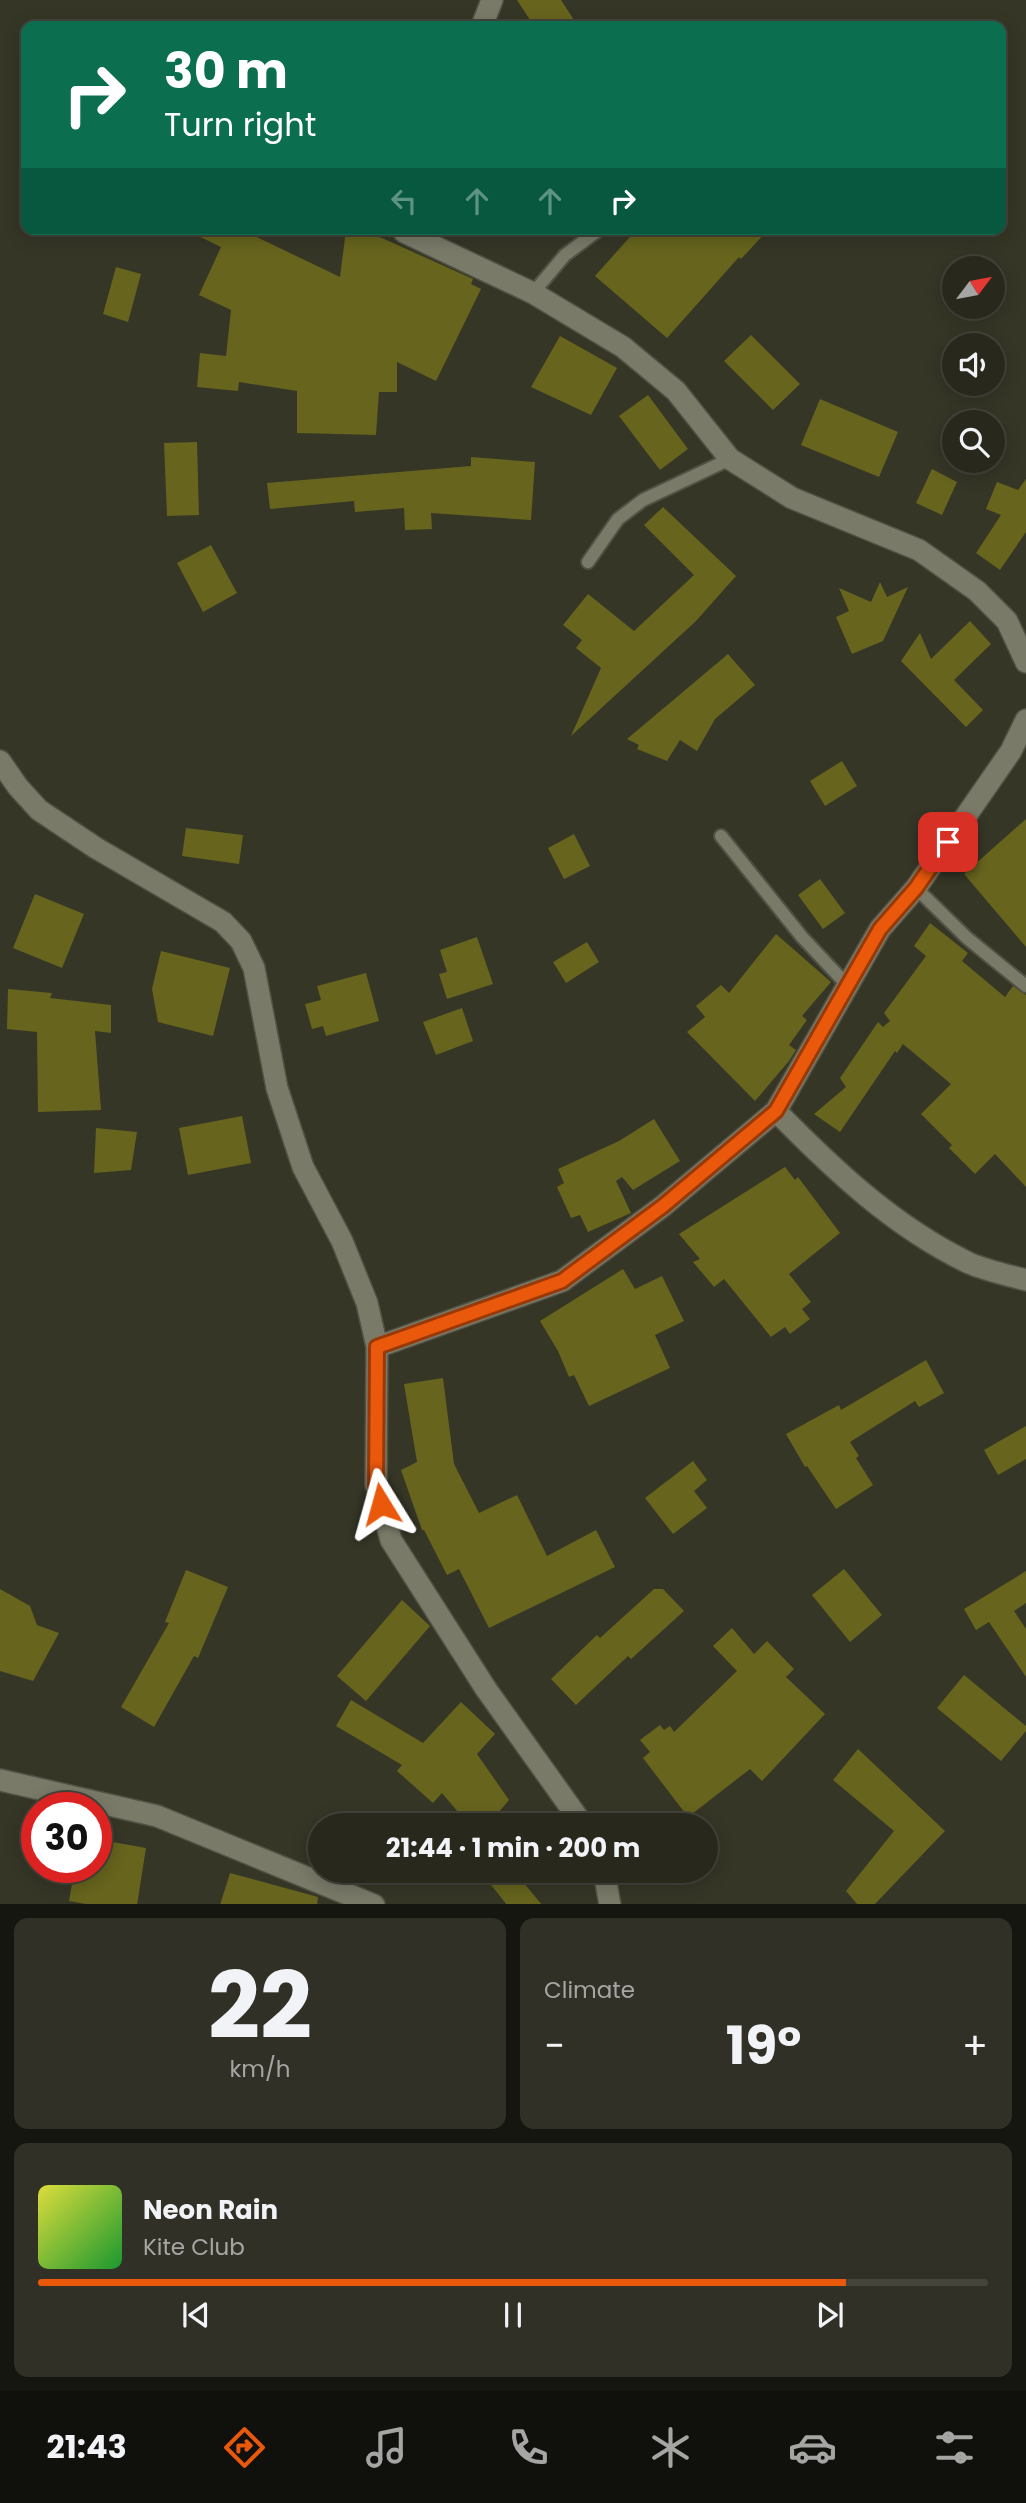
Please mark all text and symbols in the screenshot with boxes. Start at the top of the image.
text: 30 m [164,37,288,105]
icon: right [49,49,140,140]
text: Turn right [164,102,316,147]
icon: left [385,182,423,220]
icon: ahead [458,182,496,220]
icon: ahead [531,182,569,220]
icon: right [604,182,642,220]
north arrow [942,256,1004,318]
map controls [942,256,1005,473]
button: sound [942,333,1005,396]
button: search [942,410,1005,473]
pin [918,812,978,872]
icon: arrive [929,823,967,861]
position arrow [344,1467,418,1541]
speed limit sign: 30 [21,1792,112,1883]
text: 21:44 · 1 min · 200 m [386,1830,640,1866]
text: 22 [208,1942,312,2070]
text: Climate [544,1974,635,2006]
text: 19° [726,2009,801,2082]
text: − [544,2019,565,2072]
text: + [962,2019,988,2072]
text: km/h [229,2053,291,2085]
text: Neon Rain [143,2192,278,2228]
text: Kite Club [143,2231,245,2263]
icon: previous [177,2296,215,2334]
icon: pause [494,2296,532,2334]
icon: next [811,2296,849,2334]
icon: directions [220,2423,269,2472]
icon: music [362,2423,411,2472]
icon: phone [504,2423,553,2472]
icon: climate [646,2423,695,2472]
icon: car [788,2423,837,2472]
icon: filters [930,2423,979,2472]
text: 21:43 [47,2424,127,2469]

